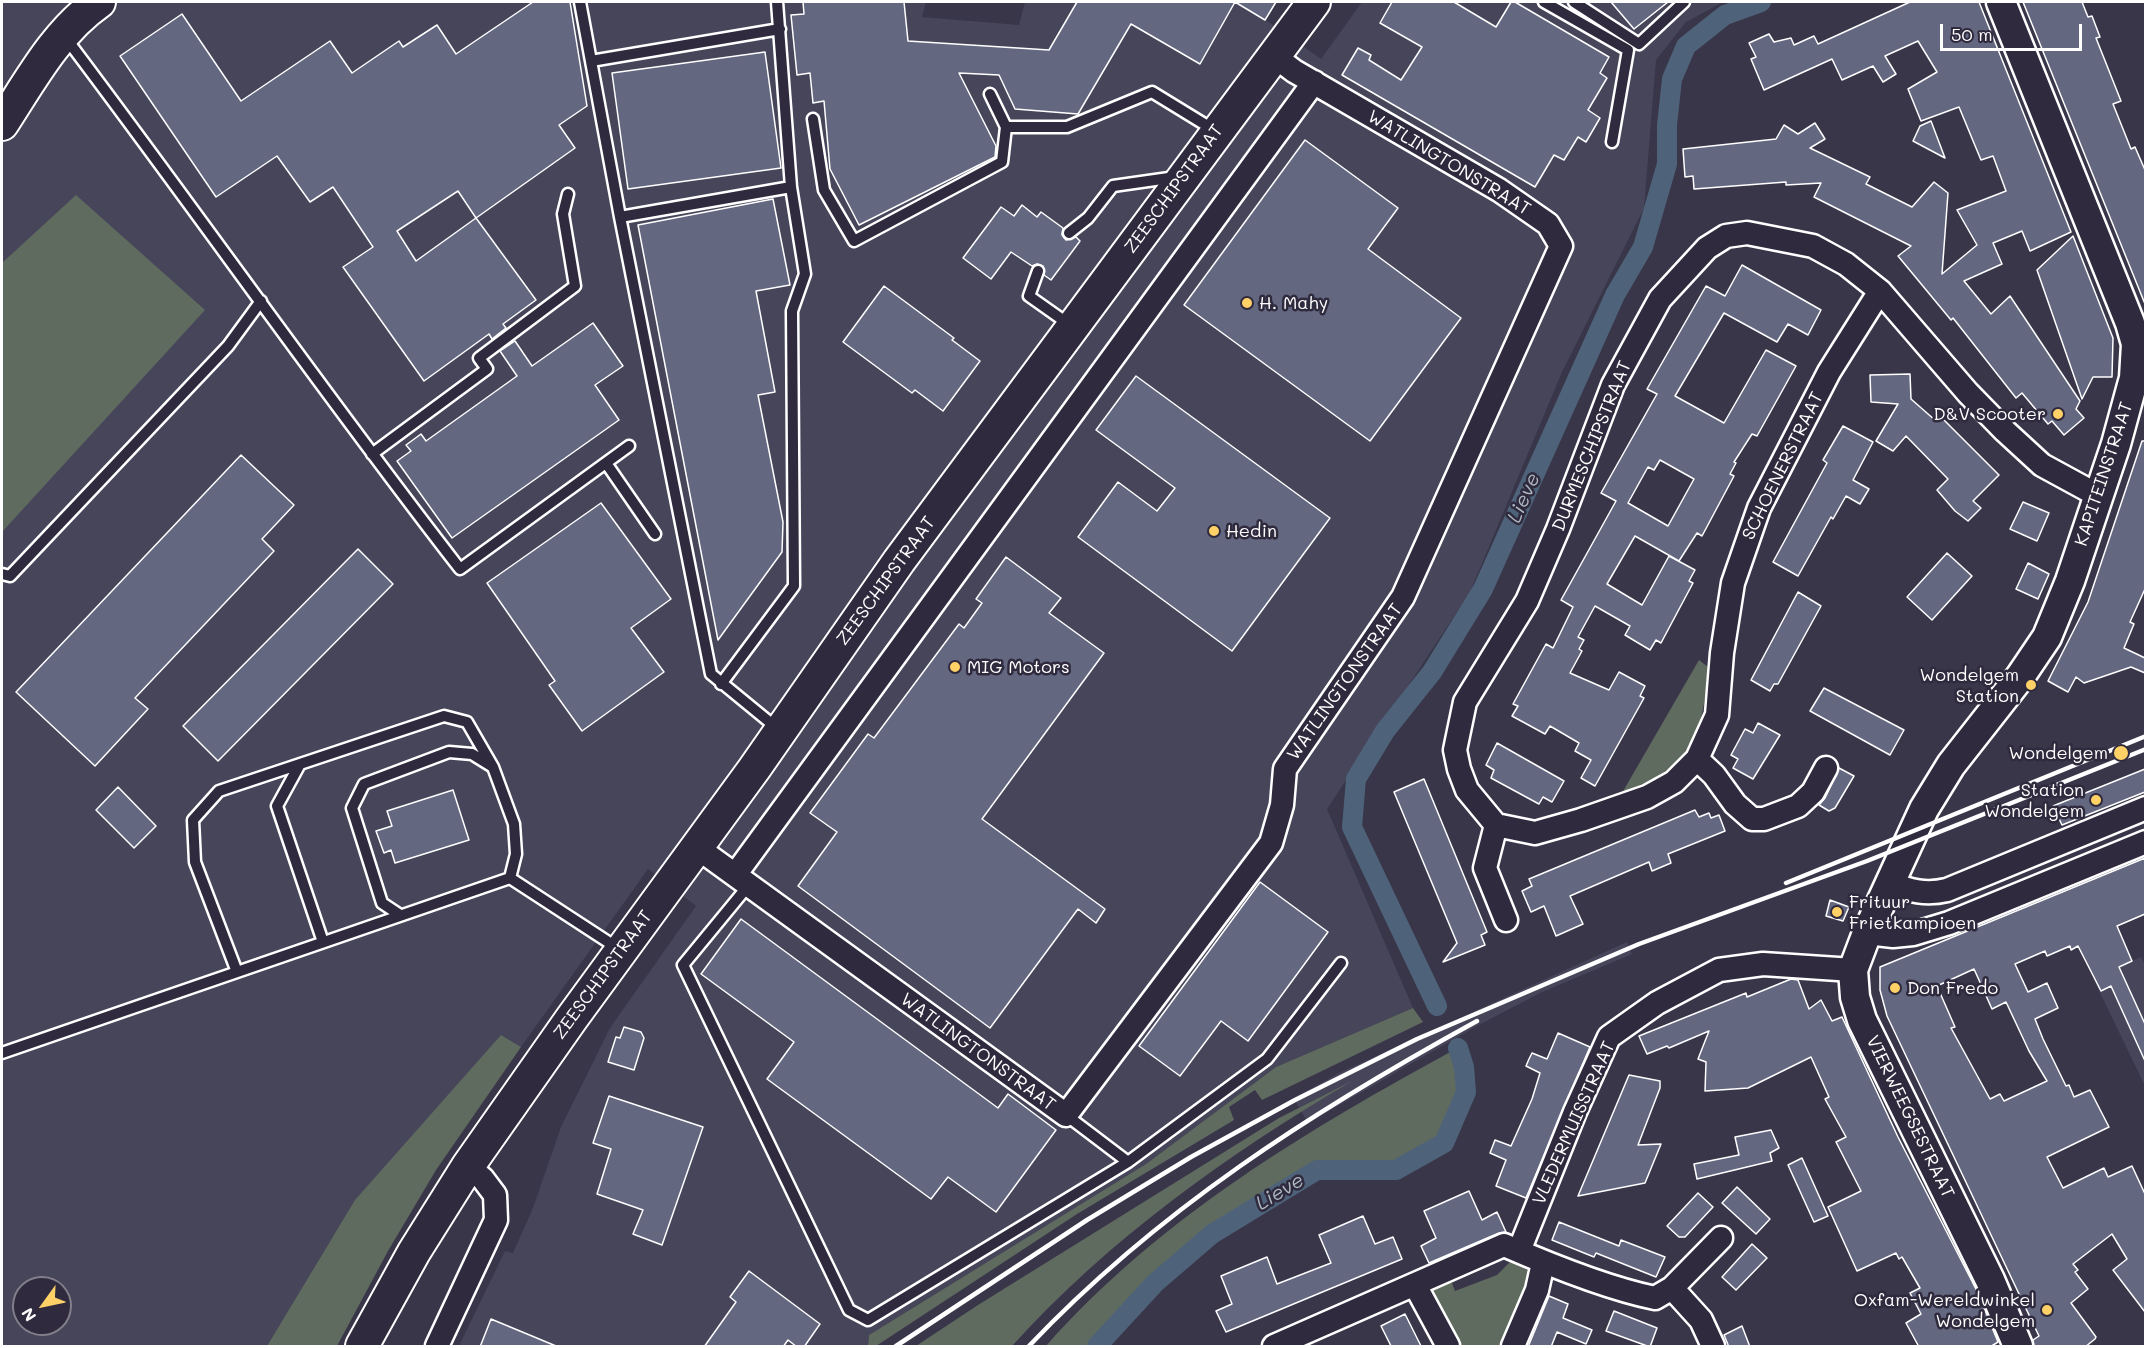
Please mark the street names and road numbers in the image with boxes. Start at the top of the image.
street label: WATLINGTONSTRAAT [1364,106,1534,220]
street label: ZEESCHIPSTRAAT [1120,120,1228,258]
street label: DURMESCHIPSTRAAT [1548,358,1636,534]
street label: SCHOENERSTRAAT [1738,388,1828,544]
street label: KAPITEINSTRAAT [2070,399,2138,549]
street label: ZEESCHIPSTRAAT [832,512,940,650]
street label: WATLINGTONSTRAAT [1283,599,1407,765]
street label: ZEESCHIPSTRAAT [549,906,657,1044]
street label: WATLINGTONSTRAAT [896,988,1060,1116]
street label: VIERWEEGSESTRAAT [1861,1032,1959,1202]
street label: VLEDERMUISSTRAAT [1528,1038,1620,1208]

